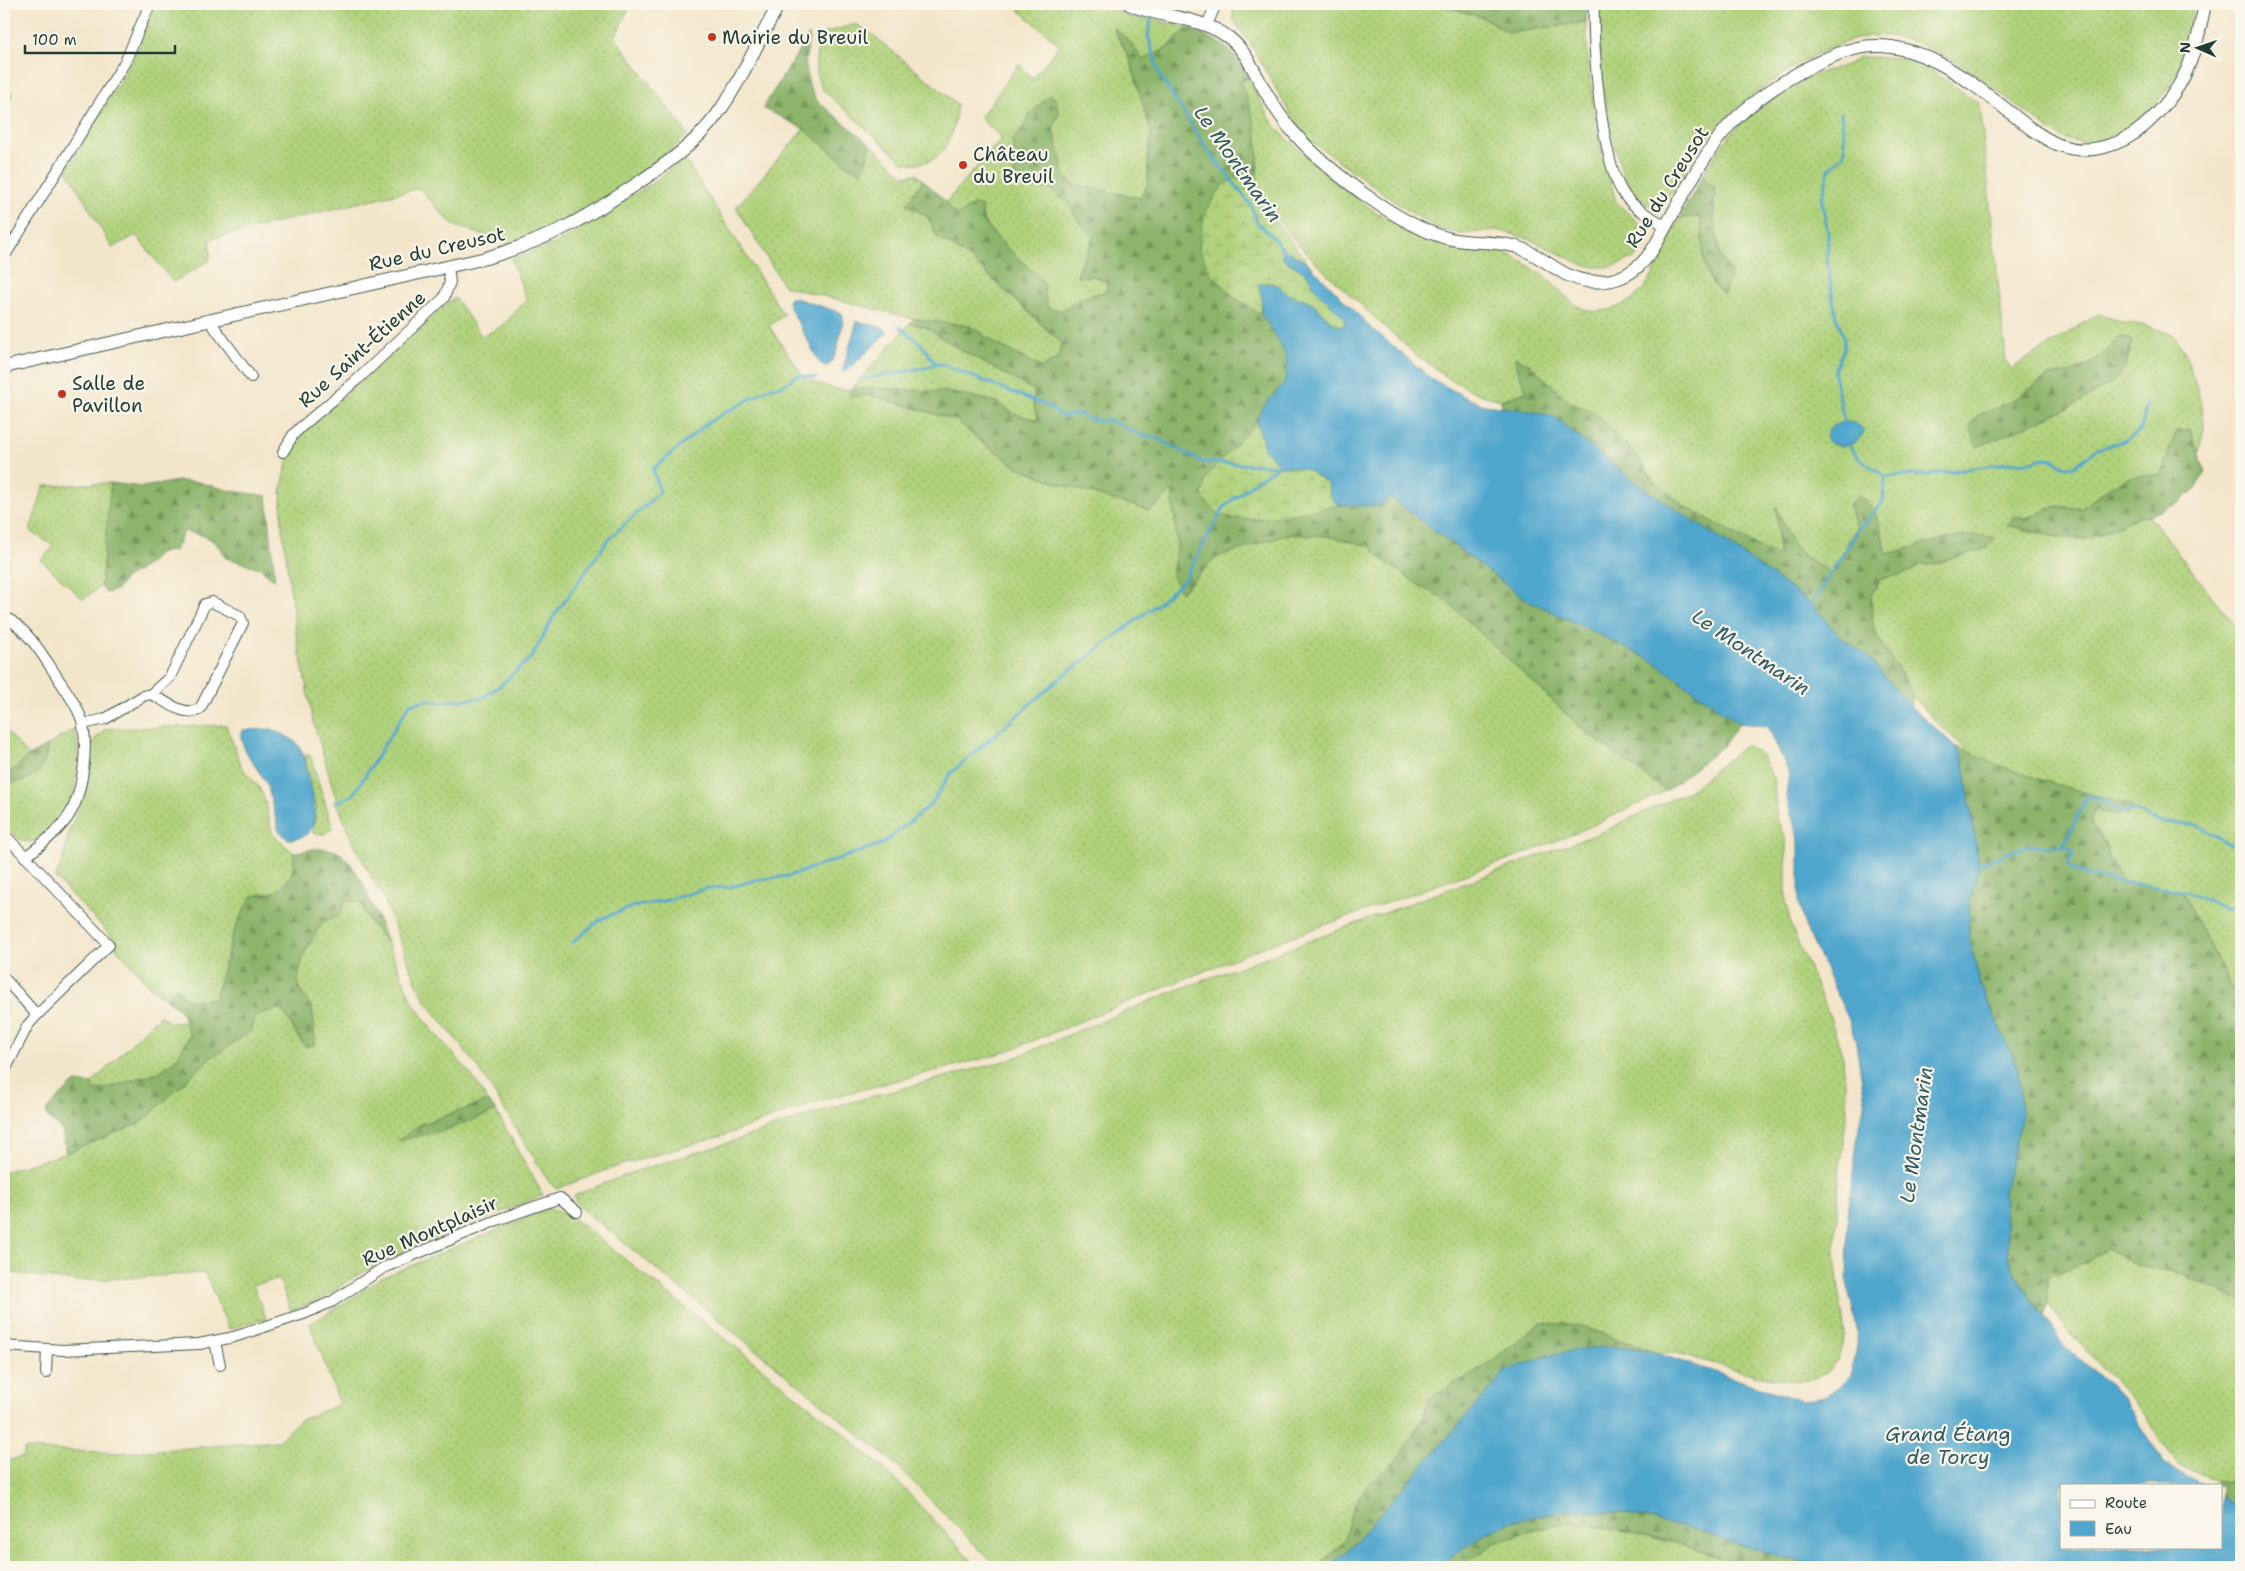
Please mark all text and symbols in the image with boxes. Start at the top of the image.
scale bar [25,22,175,54]
north arrow [2172,22,2222,72]
place label: Mairie du Breuil [722,25,869,50]
text: 100 m [32,30,77,50]
marker: Mairie du Breuil [706,31,718,43]
text: N [2176,42,2194,53]
water label: Le Montmarin [1188,100,1288,228]
street label: Rue du Creusot [1620,121,1714,253]
place label: Château du Breuil [973,142,1054,189]
marker: Château du Breuil [957,159,969,171]
street label: Rue du Creusot [367,221,507,277]
street label: Rue Saint-Étienne [292,284,431,413]
place label: Salle de Pavillon [72,371,145,418]
marker: Salle de Pavillon [56,388,68,400]
water label: Le Montmarin [1687,603,1815,701]
water label: Le Montmarin [1894,1065,1938,1205]
street label: Rue Montplaisir [358,1190,502,1272]
water label: Grand Étang de Torcy [1885,1421,2011,1470]
legend [2060,1484,2222,1548]
text: Route [2105,1493,2147,1513]
text: Eau [2105,1519,2132,1539]

